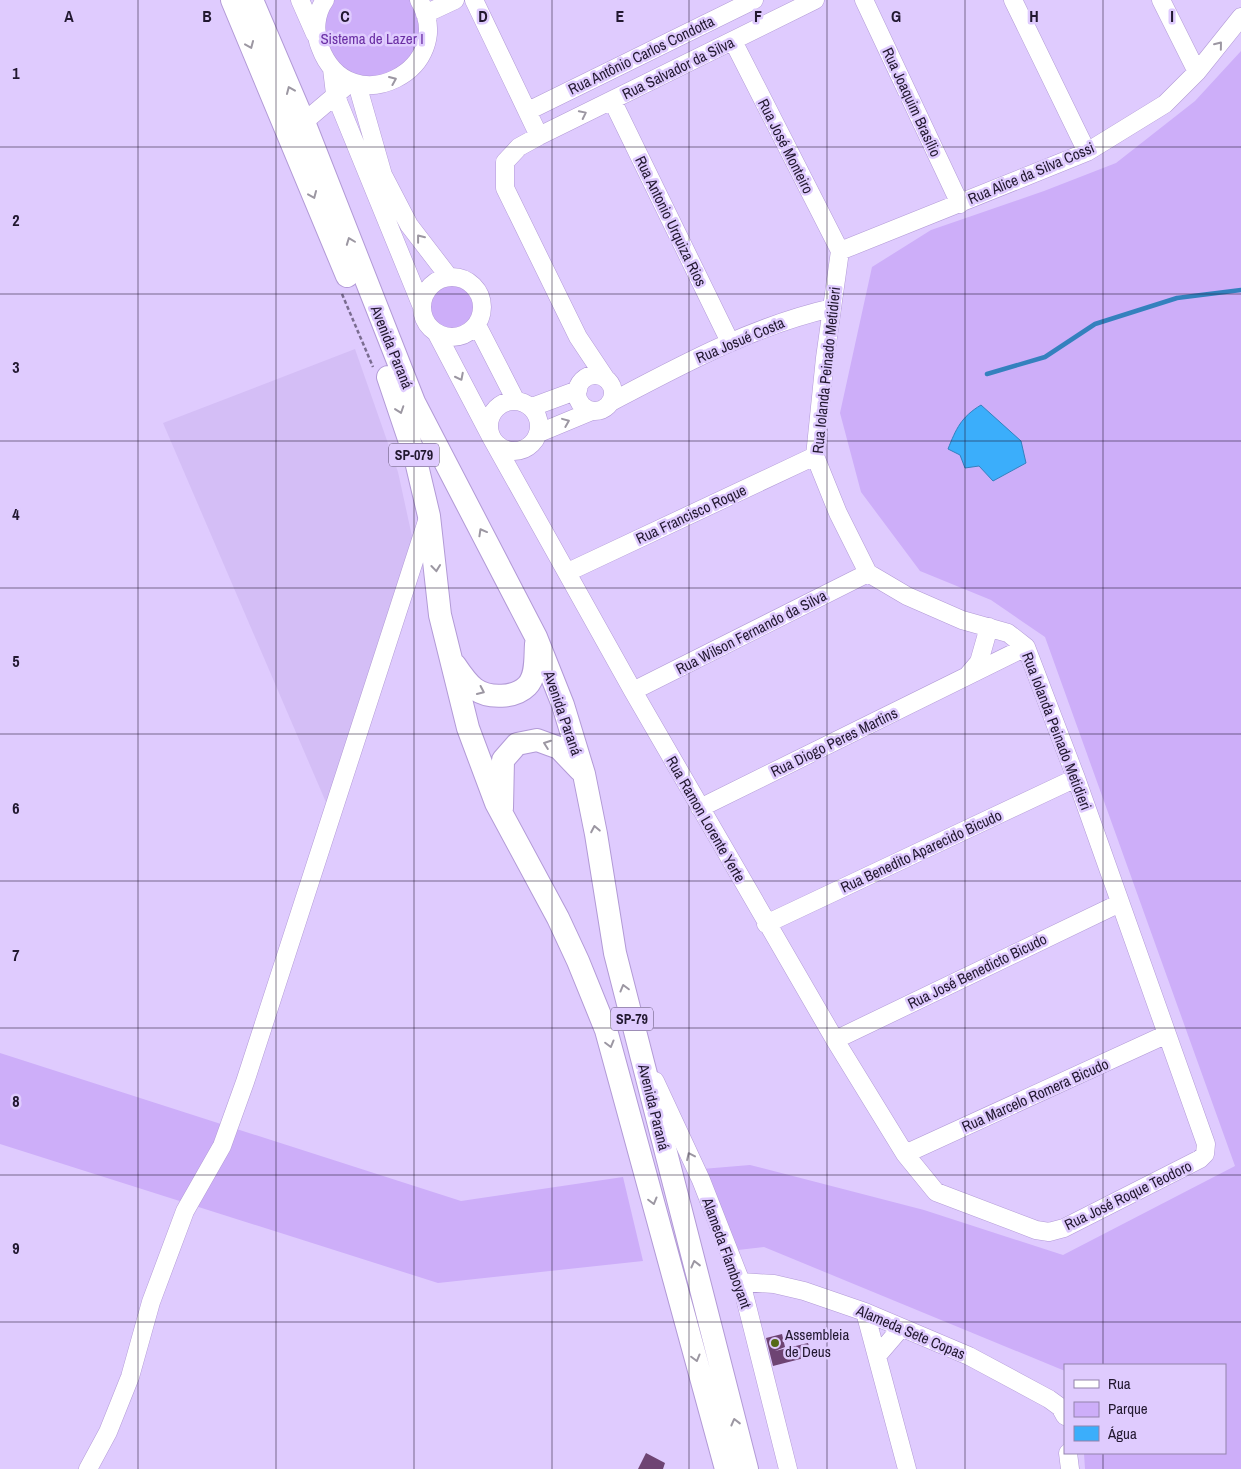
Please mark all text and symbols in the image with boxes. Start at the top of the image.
text: A [64,5,74,27]
text: B [202,5,212,27]
text: C [340,5,350,27]
text: D [478,5,488,27]
text: E [616,5,625,27]
text: F [754,5,762,27]
text: G [891,5,901,27]
text: H [1029,5,1039,27]
text: I [1170,5,1174,27]
street label: Rua Antônio Carlos Condotta [564,10,718,100]
park label: Sistema de Lazer I [320,28,424,49]
street label: Rua Salvador da Silva [618,32,738,104]
one-way arrow [244,40,255,49]
one-way arrow [1213,42,1222,51]
street label: Rua Joaquim Brasílio [877,44,947,160]
text: 1 [12,62,20,84]
one-way arrow [388,76,397,86]
one-way arrow [286,86,297,95]
street label: Rua José Monteiro [753,95,819,197]
one-way arrow [578,110,587,121]
street label: Rua Alice da Silva Cossi [965,137,1097,209]
street label: Rua Antonio Urquiza Rios [630,152,712,290]
one-way arrow [307,190,318,199]
text: 2 [12,209,20,231]
one-way arrow [417,235,425,244]
one-way arrow [346,237,356,246]
street label: Rua Iolanda Peinado Metidieri [807,286,845,454]
street label: Avenida Paraná [365,301,418,392]
street label: Rua Josué Costa [692,312,788,368]
text: 3 [12,356,20,378]
one-way arrow [454,372,464,381]
one-way arrow [394,406,404,414]
one-way arrow [561,417,570,428]
road number: SP-079 [389,444,439,466]
street label: Rua Francisco Roque [632,479,750,549]
text: 4 [12,503,20,525]
one-way arrow [478,529,488,538]
one-way arrow [430,565,441,573]
street label: Rua Wilson Fernando da Silva [672,585,830,679]
street label: Rua Iolanda Peinado Metidieri [1017,649,1097,813]
text: 5 [12,650,20,672]
street label: Avenida Paraná [538,667,587,758]
one-way arrow [476,684,485,695]
street label: Rua Diogo Peres Martins [767,702,901,782]
one-way arrow [544,740,552,750]
street label: Rua Ramon Lorente Yerte [661,752,751,886]
text: 6 [12,797,20,819]
street label: Rua Benedito Aparecido Bicudo [837,804,1005,898]
one-way arrow [590,824,601,833]
street label: Rua José Benedicto Bicudo [904,928,1050,1014]
text: 7 [12,944,20,966]
one-way arrow [619,984,630,993]
road number: SP-79 [611,1008,653,1030]
one-way arrow [604,1040,614,1048]
street label: Rua Marcelo Romera Bicudo [958,1053,1112,1137]
street label: Avenida Paraná [633,1061,675,1152]
text: 8 [12,1090,20,1112]
one-way arrow [686,1152,696,1161]
street label: Rua José Roque Teodoro [1061,1155,1195,1235]
street label: Alameda Flamboyant [697,1194,757,1312]
one-way arrow [647,1196,658,1205]
text: 9 [12,1237,20,1259]
one-way arrow [690,1260,701,1269]
street label: Alameda Sete Copas [852,1299,969,1364]
place label: Assembleia de Deus [784,1324,849,1362]
marker: Assembleia de Deus [769,1337,781,1349]
one-way arrow [690,1353,701,1362]
legend [1064,1364,1226,1454]
text: Rua [1108,1373,1131,1394]
text: Parque [1108,1398,1148,1419]
one-way arrow [730,1417,741,1426]
text: Água [1107,1423,1137,1444]

